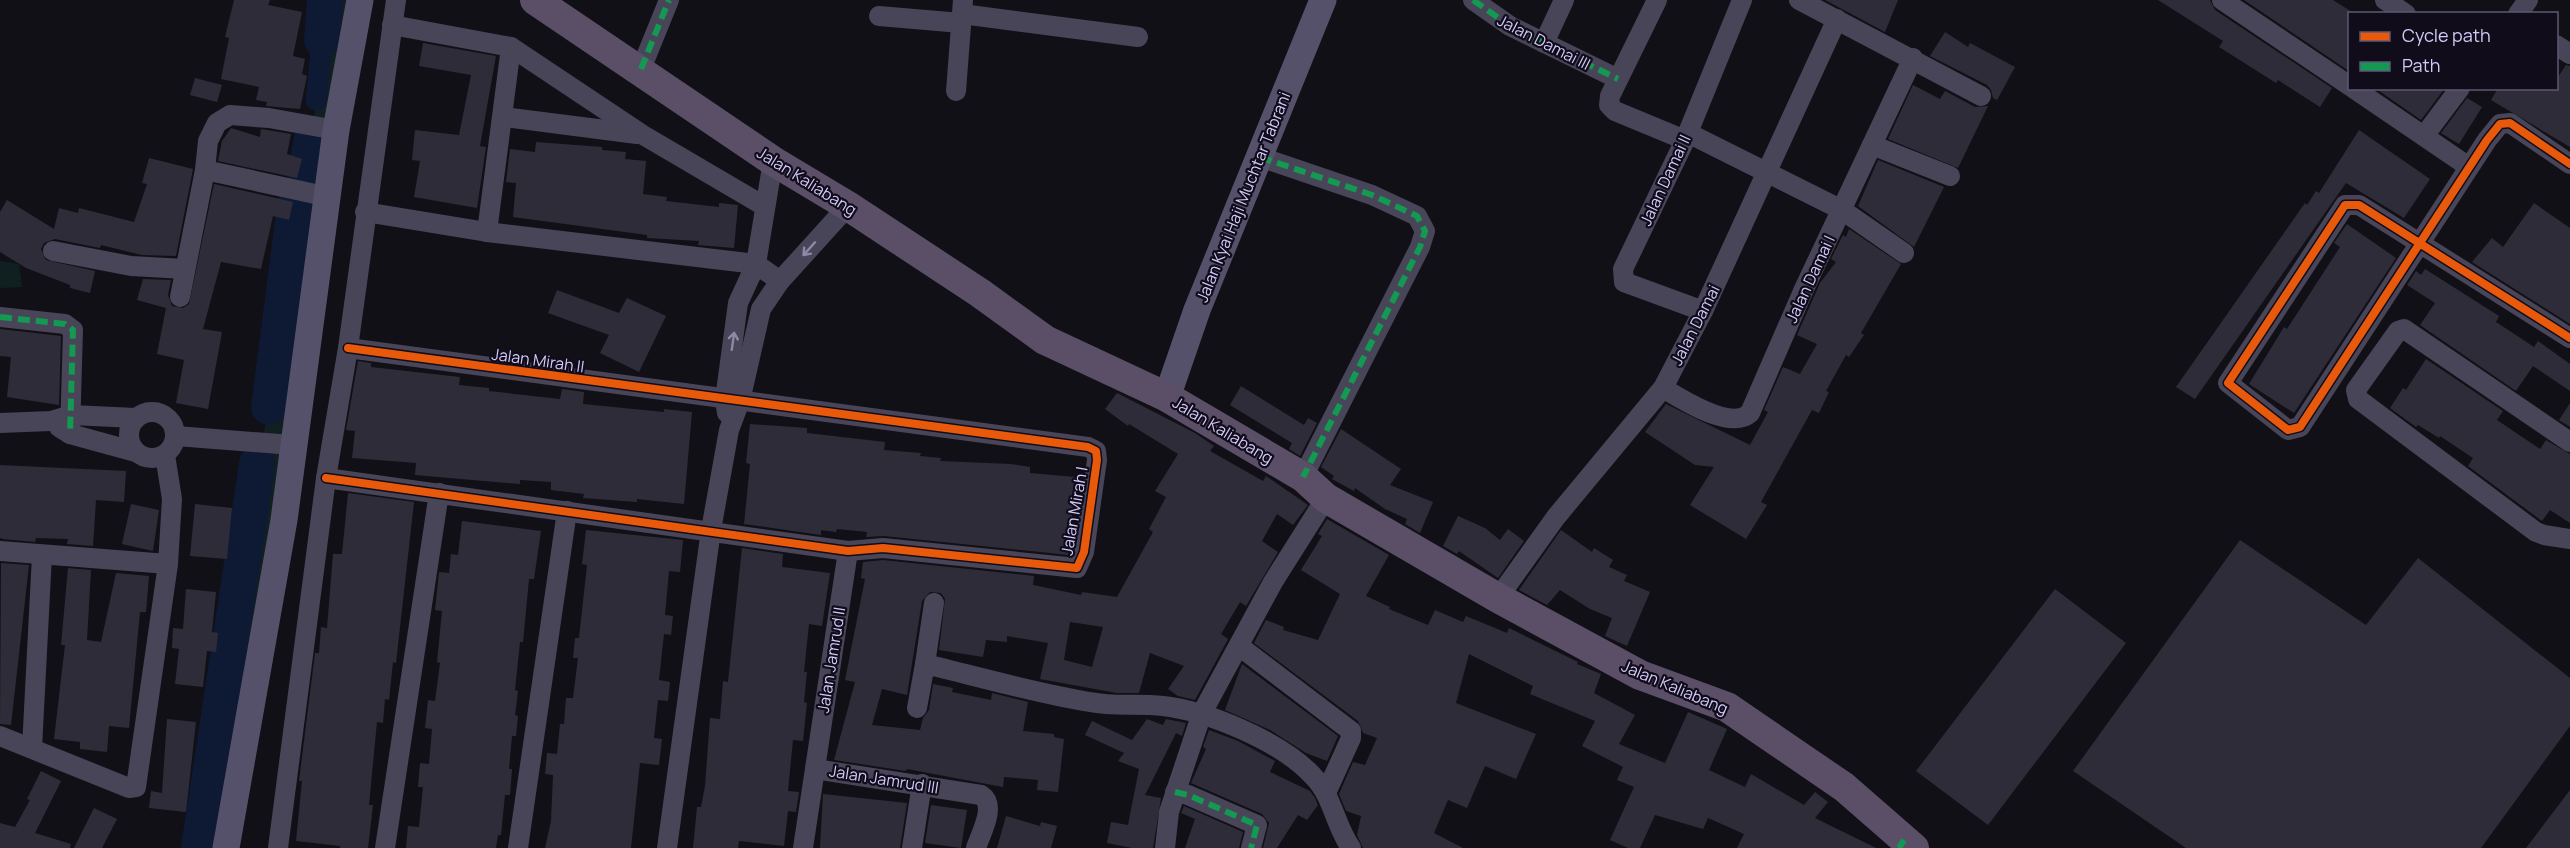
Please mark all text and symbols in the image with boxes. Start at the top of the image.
street label: Jalan Damai III [1494,9,1594,75]
legend [2348,12,2558,90]
text: Cycle path [2402,23,2491,47]
text: Path [2402,53,2440,77]
street label: Jalan Kyai Haji Muchtar Tabrani [1191,89,1295,305]
street label: Jalan Damai II [1634,131,1696,229]
street label: Jalan Kaliabang [753,142,861,220]
street label: Jalan Damai I [1780,232,1840,326]
one-way arrow [802,242,816,257]
street label: Jalan Damai [1665,281,1725,369]
one-way arrow [727,332,738,352]
street label: Jalan Mirah II [490,343,586,377]
street label: Jalan Kaliabang [1169,391,1277,469]
street label: Jalan Mirah I [1055,465,1093,557]
street label: Jalan Jamrud II [812,605,850,715]
street label: Jalan Kaliabang [1618,655,1732,719]
street label: Jalan Jamrud III [828,759,940,799]

